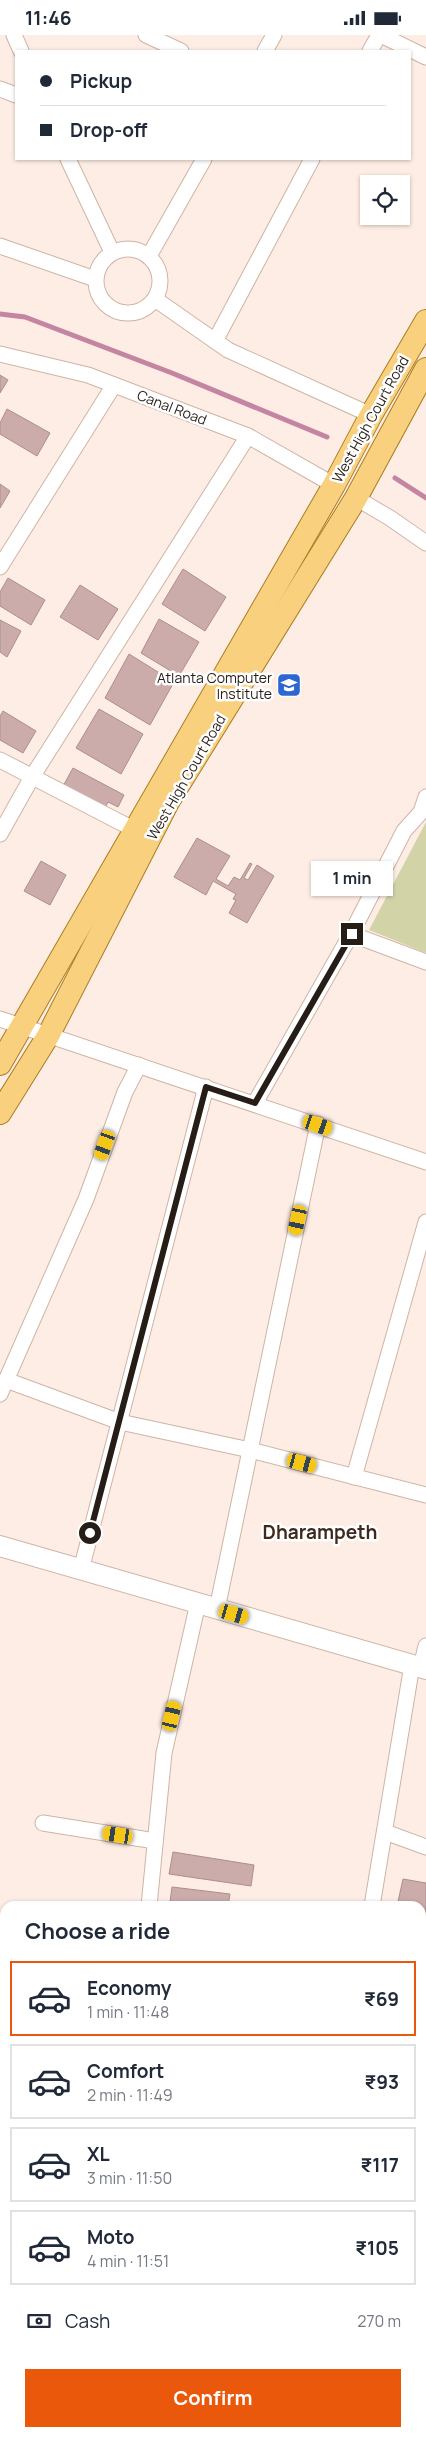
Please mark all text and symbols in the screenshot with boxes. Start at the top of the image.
text: 11:46 [25,5,72,31]
text: Pickup [70,68,132,94]
text: Drop-off [70,117,147,143]
map controls [360,175,410,225]
button: locate [360,175,410,225]
street label: West High Court Road [327,352,413,486]
street label: Canal Road [134,385,210,429]
place label: Atlanta Computer Institute [157,668,272,703]
school or university icon: Atlanta Computer Institute [276,672,302,698]
street label: West High Court Road [142,711,230,843]
callout: 1 min [311,861,393,897]
text: 1 min [332,867,372,889]
route end [341,923,363,945]
car [301,1113,334,1137]
car [92,1128,117,1162]
car [287,1204,308,1236]
car [285,1452,318,1474]
district label: Dharampeth [263,1519,377,1545]
route start [79,1522,101,1544]
car [217,1603,250,1625]
car [161,1700,182,1732]
car [102,1825,133,1845]
text: Choose a ride [25,1916,170,1946]
text: Economy [87,1975,171,2001]
icon: car [27,1976,72,2021]
text: ₹69 [364,1986,399,2012]
text: 1 min · 11:48 [87,2001,169,2023]
text: Comfort [87,2058,164,2084]
icon: car [27,2059,72,2104]
text: ₹93 [364,2069,399,2095]
text: 2 min · 11:49 [87,2084,173,2106]
text: XL [87,2141,110,2167]
icon: car [27,2142,72,2187]
text: ₹117 [360,2152,399,2178]
text: 3 min · 11:50 [87,2167,172,2189]
text: Moto [87,2224,134,2250]
icon: car [27,2225,72,2270]
text: ₹105 [355,2235,399,2261]
text: 4 min · 11:51 [87,2250,169,2272]
icon: cash [25,2307,53,2335]
text: Cash [65,2308,110,2334]
text: 270 m [357,2310,401,2332]
button: Confirm [25,2369,401,2427]

